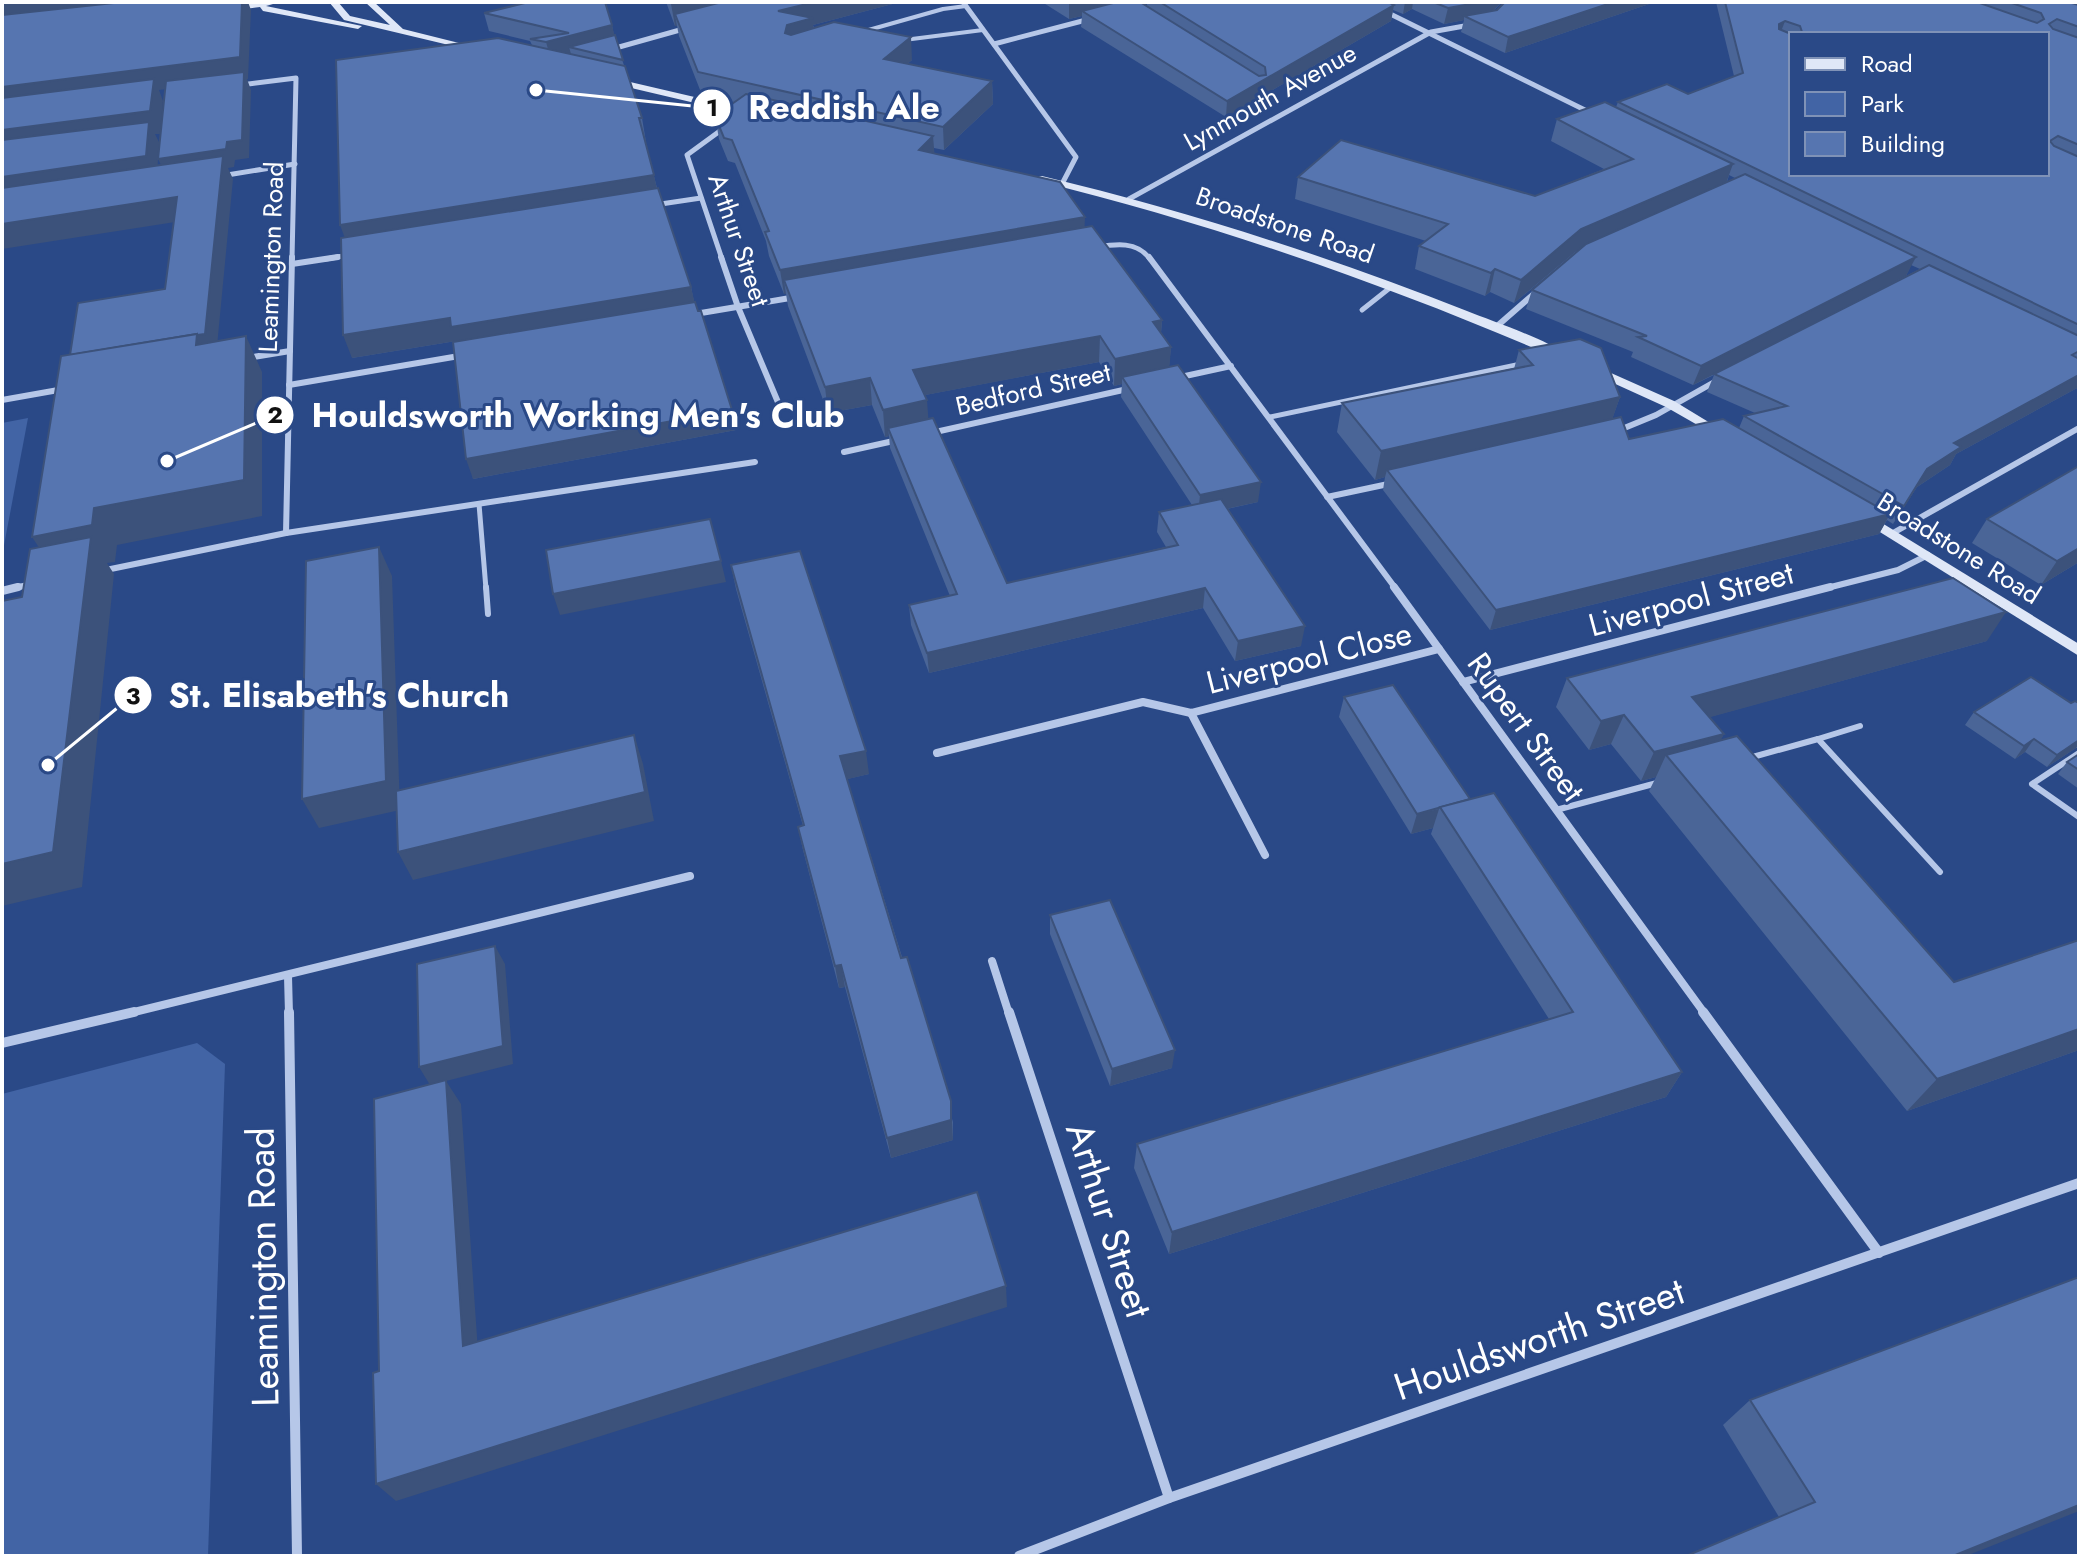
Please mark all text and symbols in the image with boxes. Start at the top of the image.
legend [1789,32,2049,176]
street label: Lynmouth Avenue [1177,34,1363,160]
text: Road [1861,46,1913,81]
callout: Reddish Ale [692,79,956,137]
text: Reddish Ale [748,83,940,132]
text: Park [1861,86,1904,121]
text: 1 [706,90,718,125]
text: Building [1861,126,1945,161]
street label: Leamington Road [249,161,293,353]
street label: Arthur Street [699,168,780,312]
street label: Broadstone Road [1191,177,1379,273]
street label: Bedford Street [952,353,1115,425]
callout: Houldsworth Working Men's Club [255,386,861,444]
text: Houldsworth Working Men's Club [311,391,845,440]
text: 2 [267,397,283,432]
street label: Broadstone Road [1870,482,2048,614]
street label: Liverpool Street [1583,549,1799,648]
street label: Liverpool Close [1202,610,1416,706]
street label: Rupert Street [1456,643,1596,811]
callout: St. Elisabeth's Church [113,666,526,724]
text: St. Elisabeth's Church [169,671,509,720]
text: 3 [126,678,141,713]
street label: Arthur Street [1052,1115,1167,1325]
street label: Leamington Road [233,1127,292,1407]
street label: Houldsworth Street [1386,1263,1691,1414]

